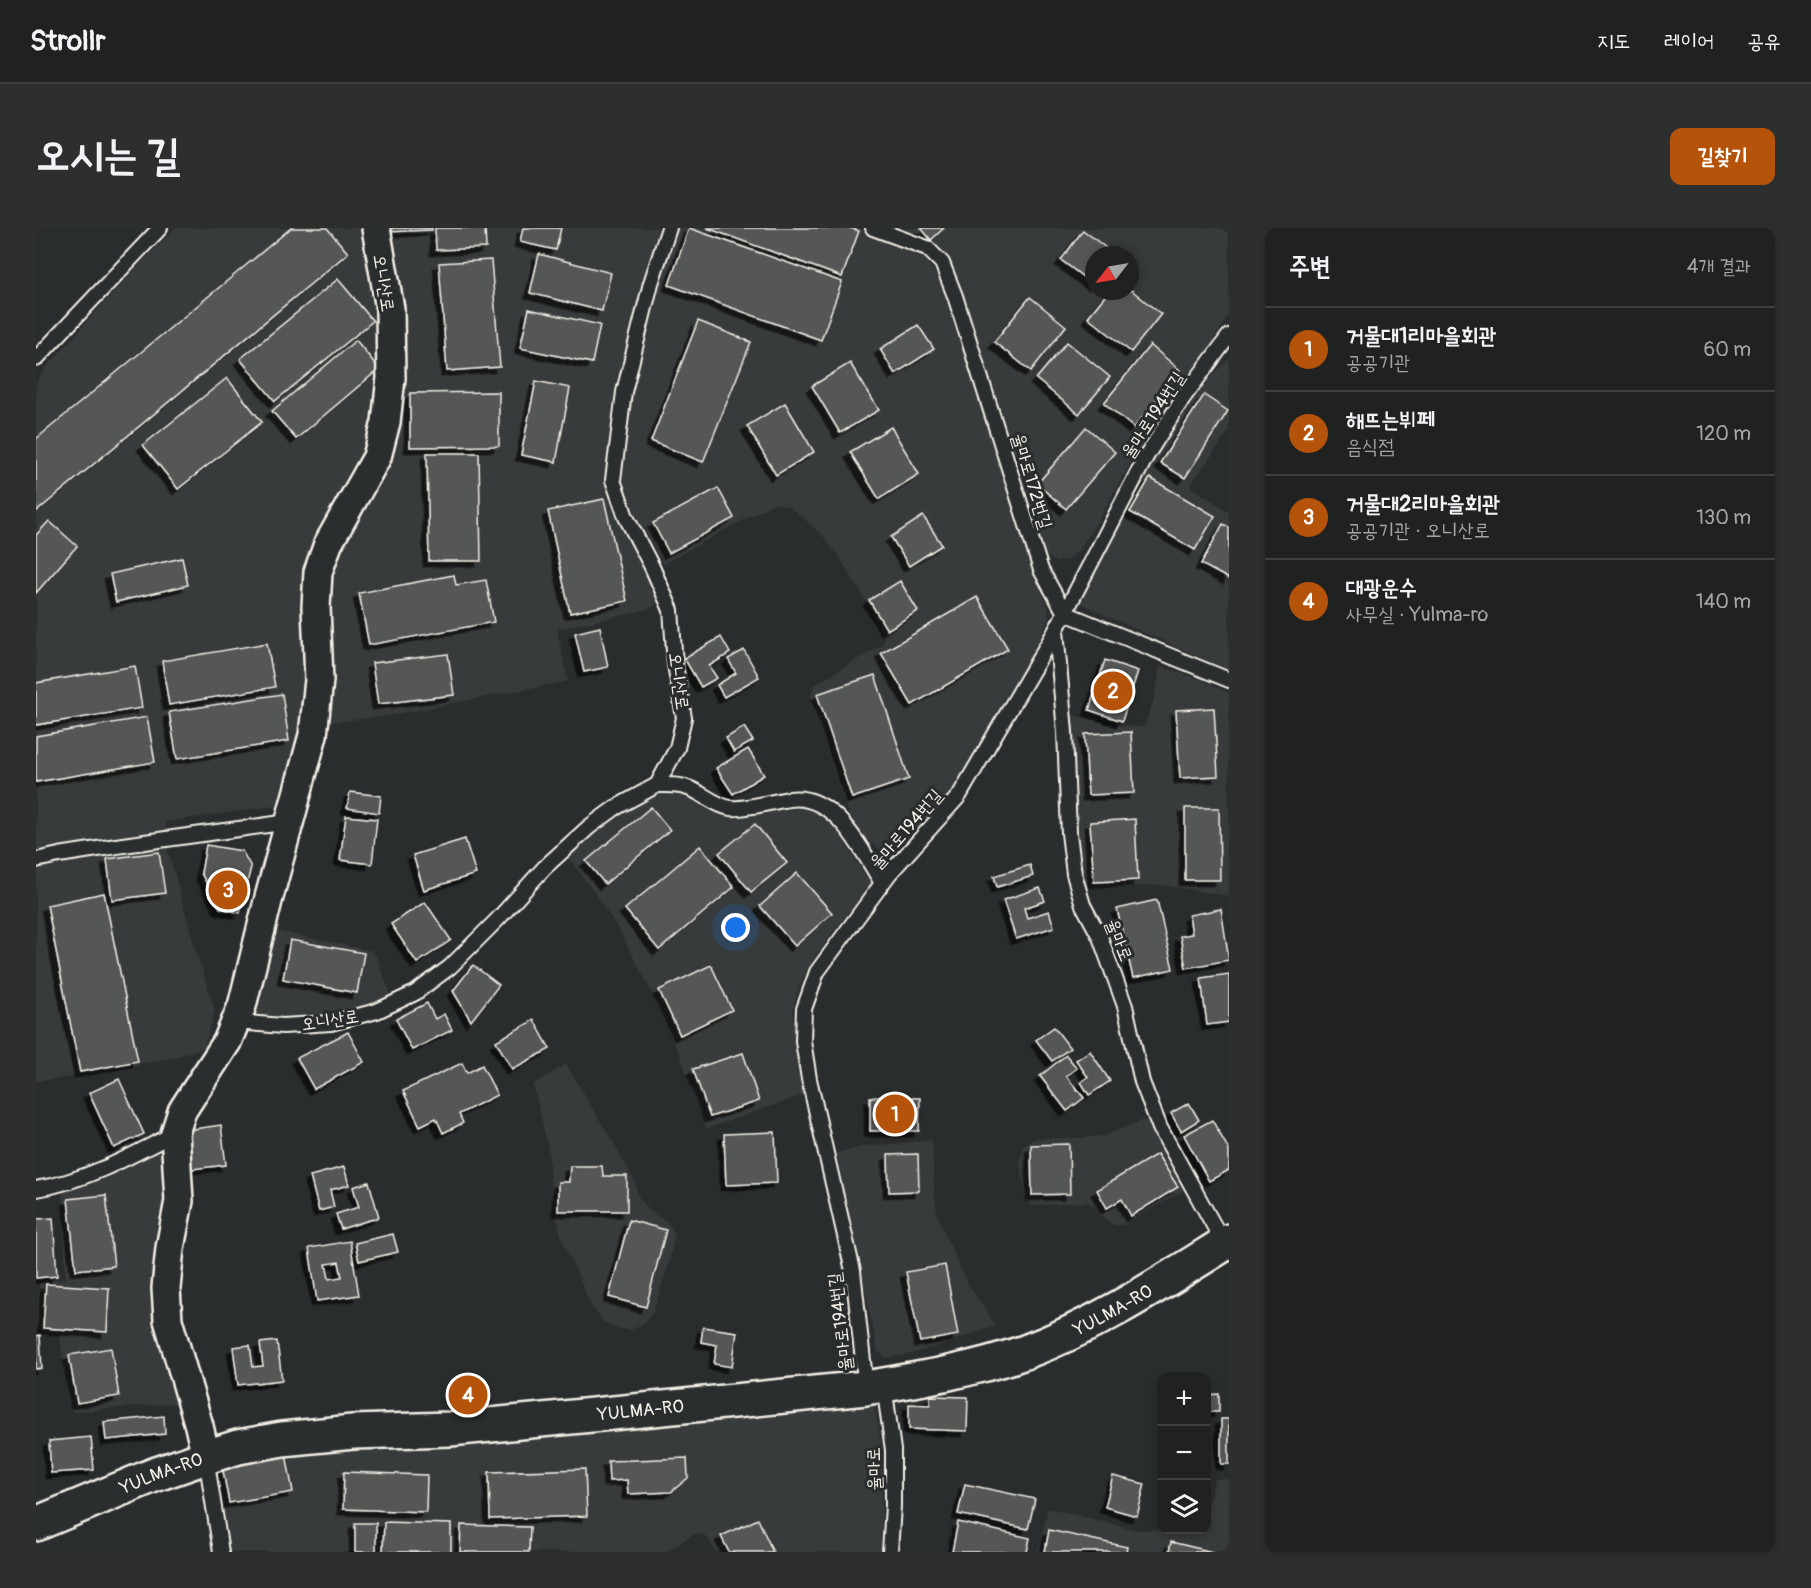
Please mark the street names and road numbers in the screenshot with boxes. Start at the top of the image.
street label: 오니산로 [368,253,399,313]
street label: 율마로194번길 [1117,367,1190,463]
street label: 율마로172번길 [1006,430,1057,532]
street label: 오니산로 [663,651,694,711]
street label: 율마로194번길 [865,784,948,874]
street label: 율마로 [1100,916,1137,965]
street label: 오니산로 [300,1005,360,1036]
street label: 율마로194번길 [823,1271,858,1373]
street label: YULMA-RO [1069,1280,1157,1342]
street label: YULMA-RO [595,1395,685,1427]
street label: 율마로 [862,1447,887,1491]
street label: YULMA-RO [115,1448,206,1500]

